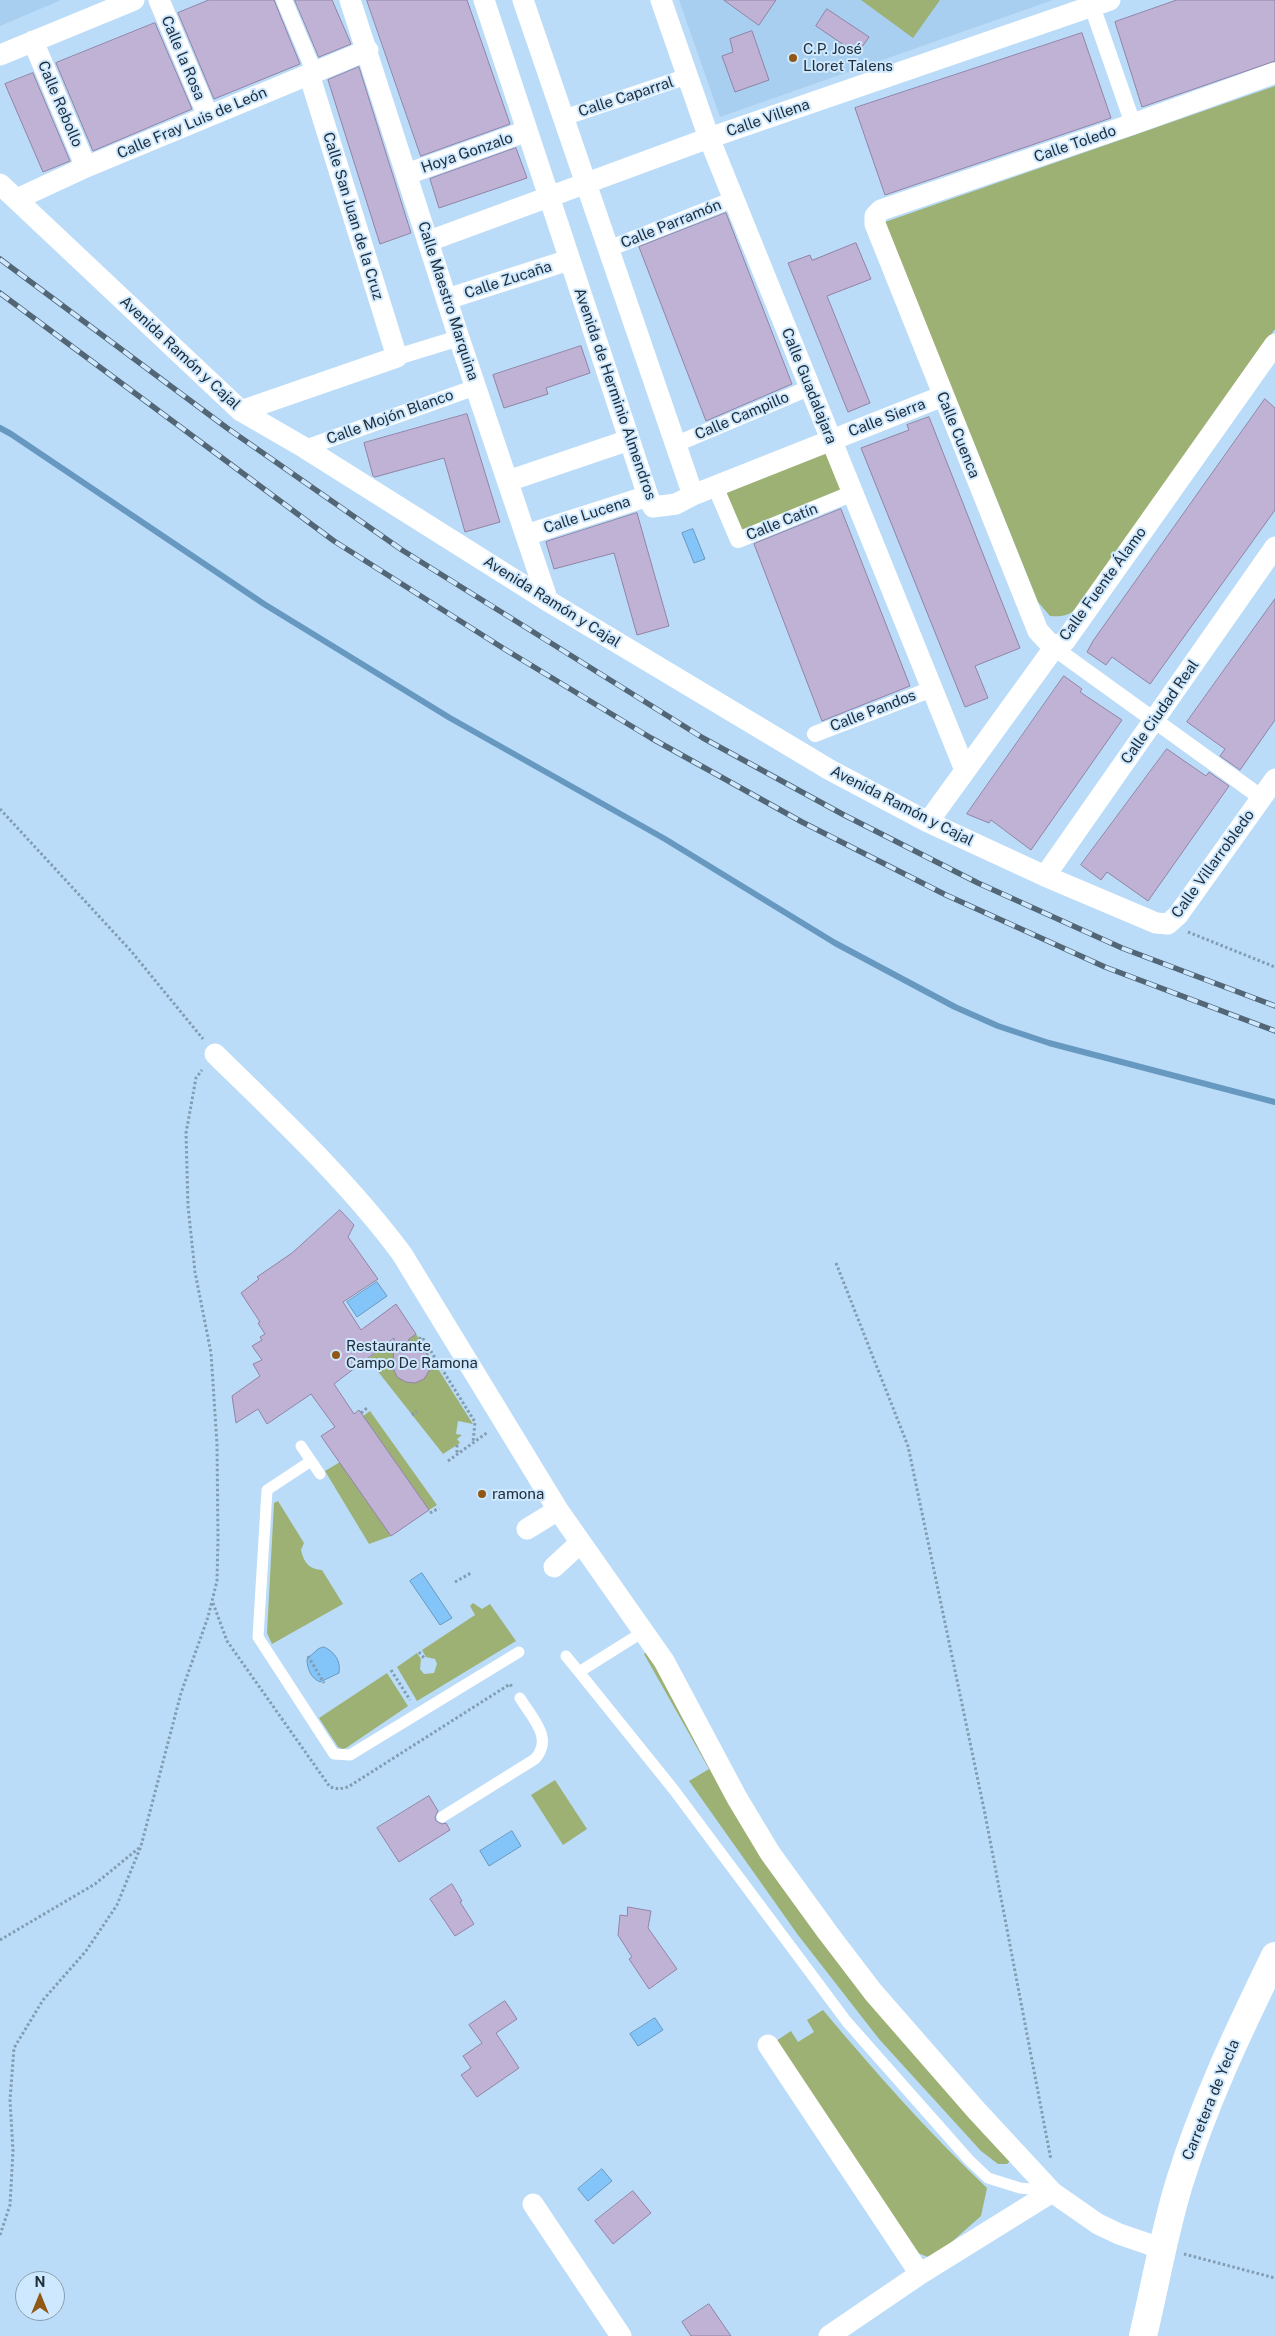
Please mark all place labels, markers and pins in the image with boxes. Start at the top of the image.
place label: C.P. José Lloret Talens [803,40,893,75]
marker: C.P. José Lloret Talens [787,52,799,64]
place label: Restaurante Campo De Ramona [346,1337,478,1372]
marker: Restaurante Campo De Ramona [330,1349,342,1361]
place label: ramona [492,1485,544,1503]
marker: ramona [476,1488,488,1500]

